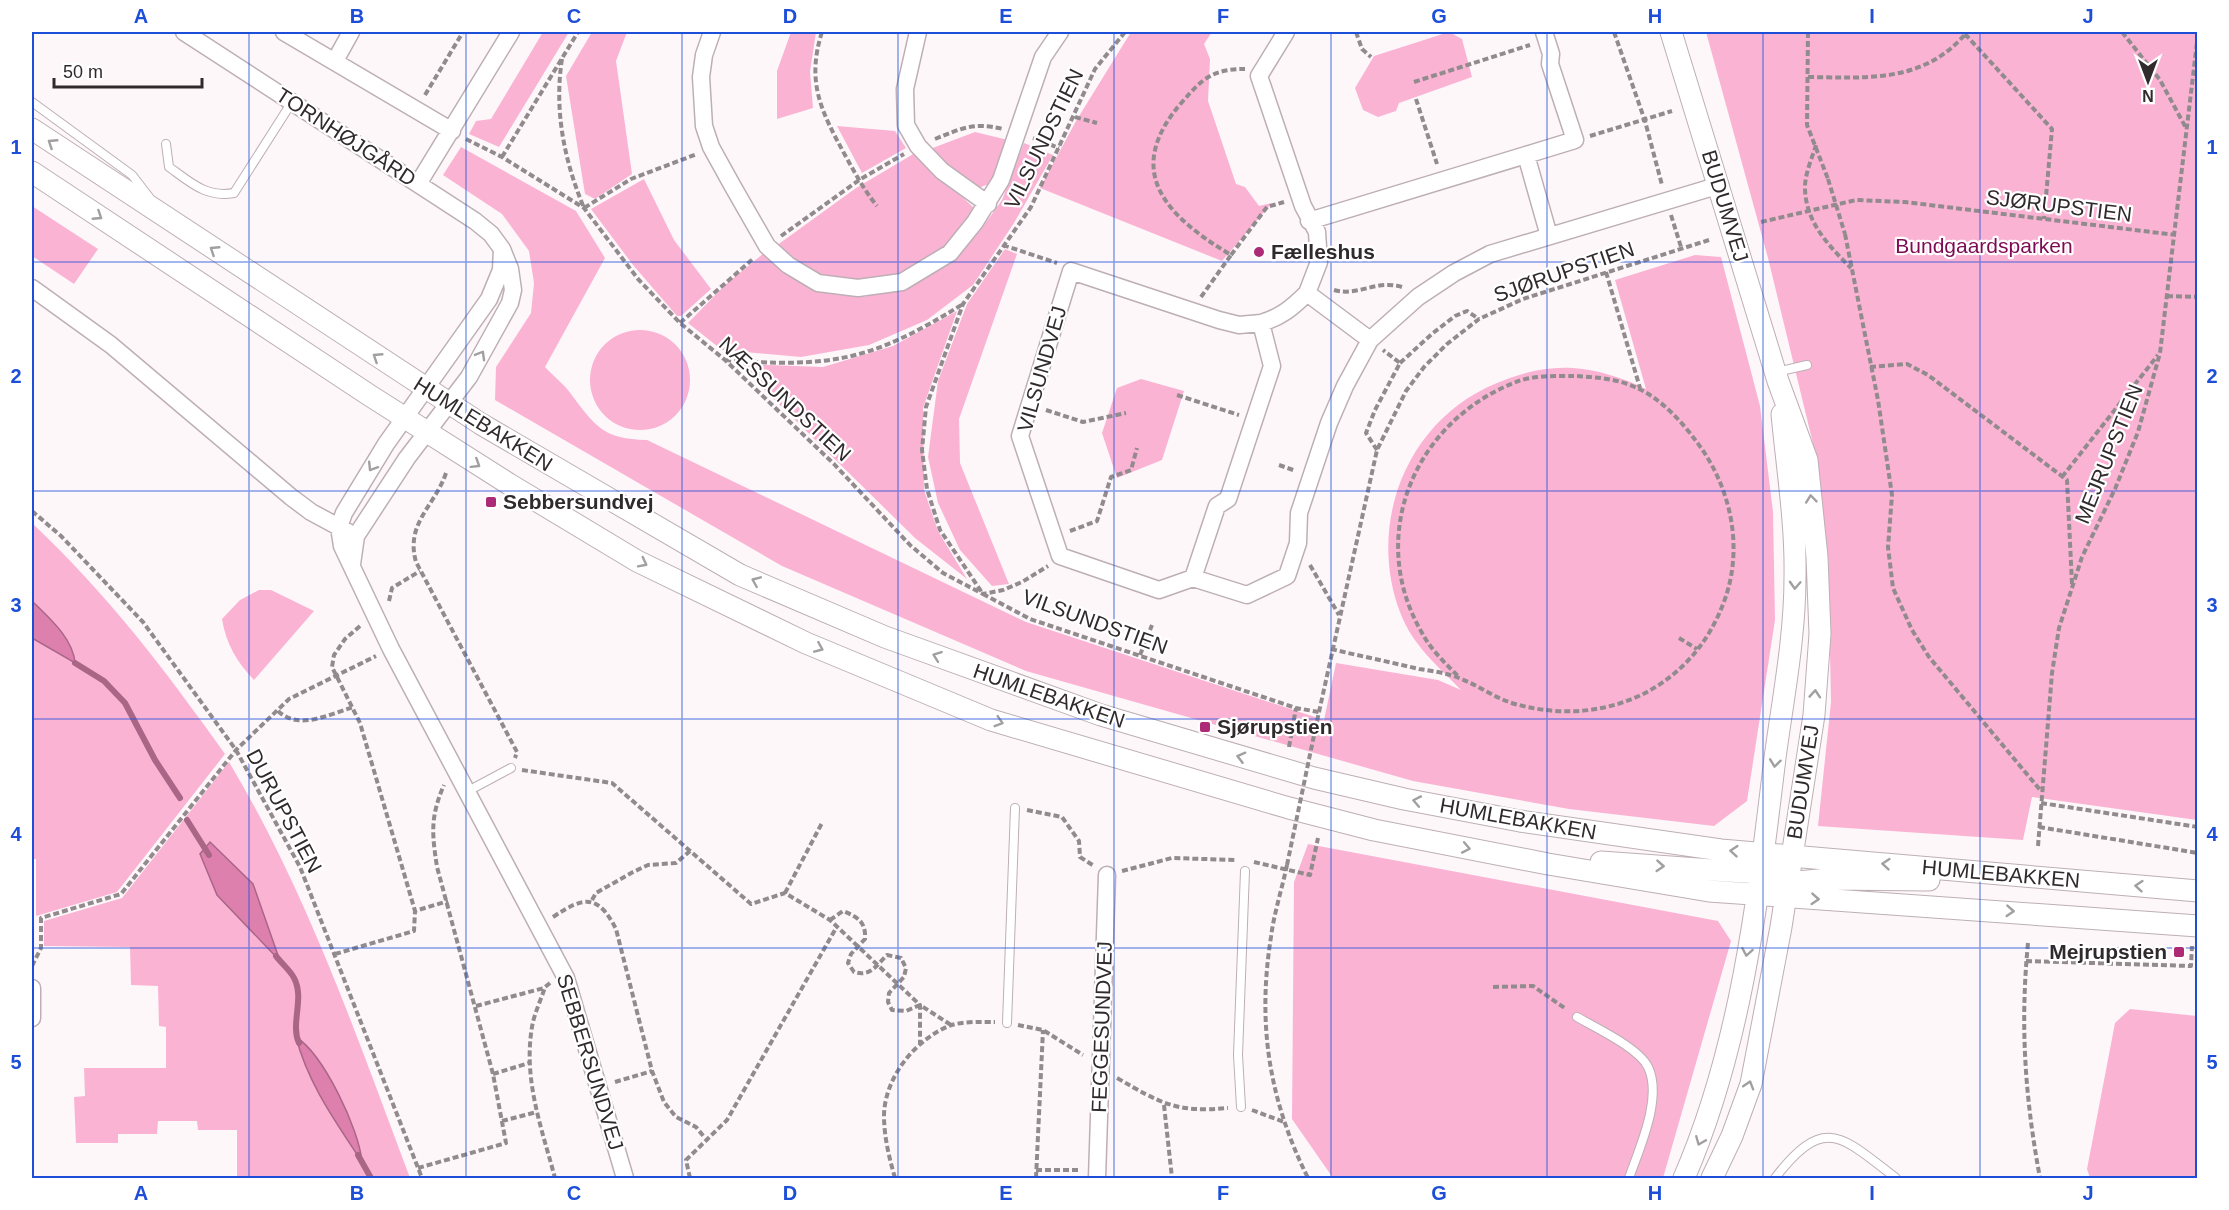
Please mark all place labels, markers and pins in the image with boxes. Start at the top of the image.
place label: Fælleshus [1271,240,1375,263]
marker: Fælleshus [1252,245,1266,259]
place label: Sebbersundvej [503,490,654,513]
marker: Sebbersundvej [484,495,498,509]
place label: Sjørupstien [1217,715,1333,738]
marker: Sjørupstien [1198,720,1212,734]
place label: Mejrupstien [2049,940,2167,963]
marker: Mejrupstien [2172,945,2186,959]

